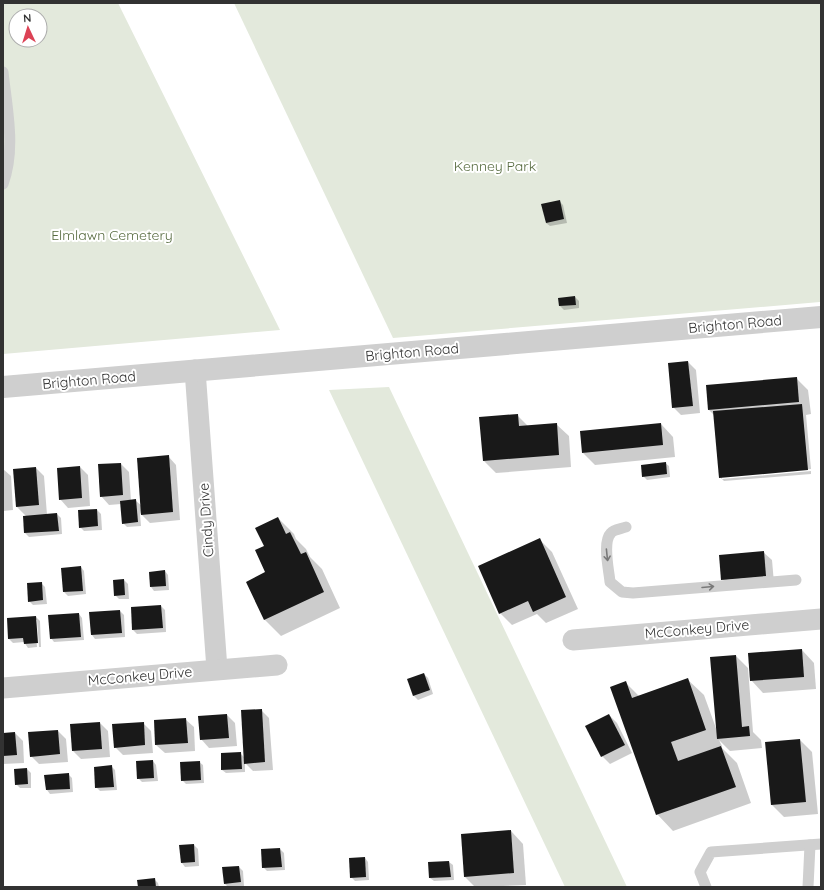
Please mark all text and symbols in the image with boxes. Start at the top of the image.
north arrow [8,8,48,48]
text: N [23,11,32,25]
park label: Kenney Park [454,157,536,175]
park label: Elmlawn Cemetery [51,226,173,244]
street label: Brighton Road [687,311,783,337]
street label: Brighton Road [364,339,460,365]
street label: Brighton Road [41,367,137,393]
street label: Cindy Drive [194,482,218,558]
one-way arrow [603,548,611,561]
one-way arrow [701,583,714,590]
street label: McConkey Drive [644,615,750,643]
street label: McConkey Drive [87,662,193,690]

